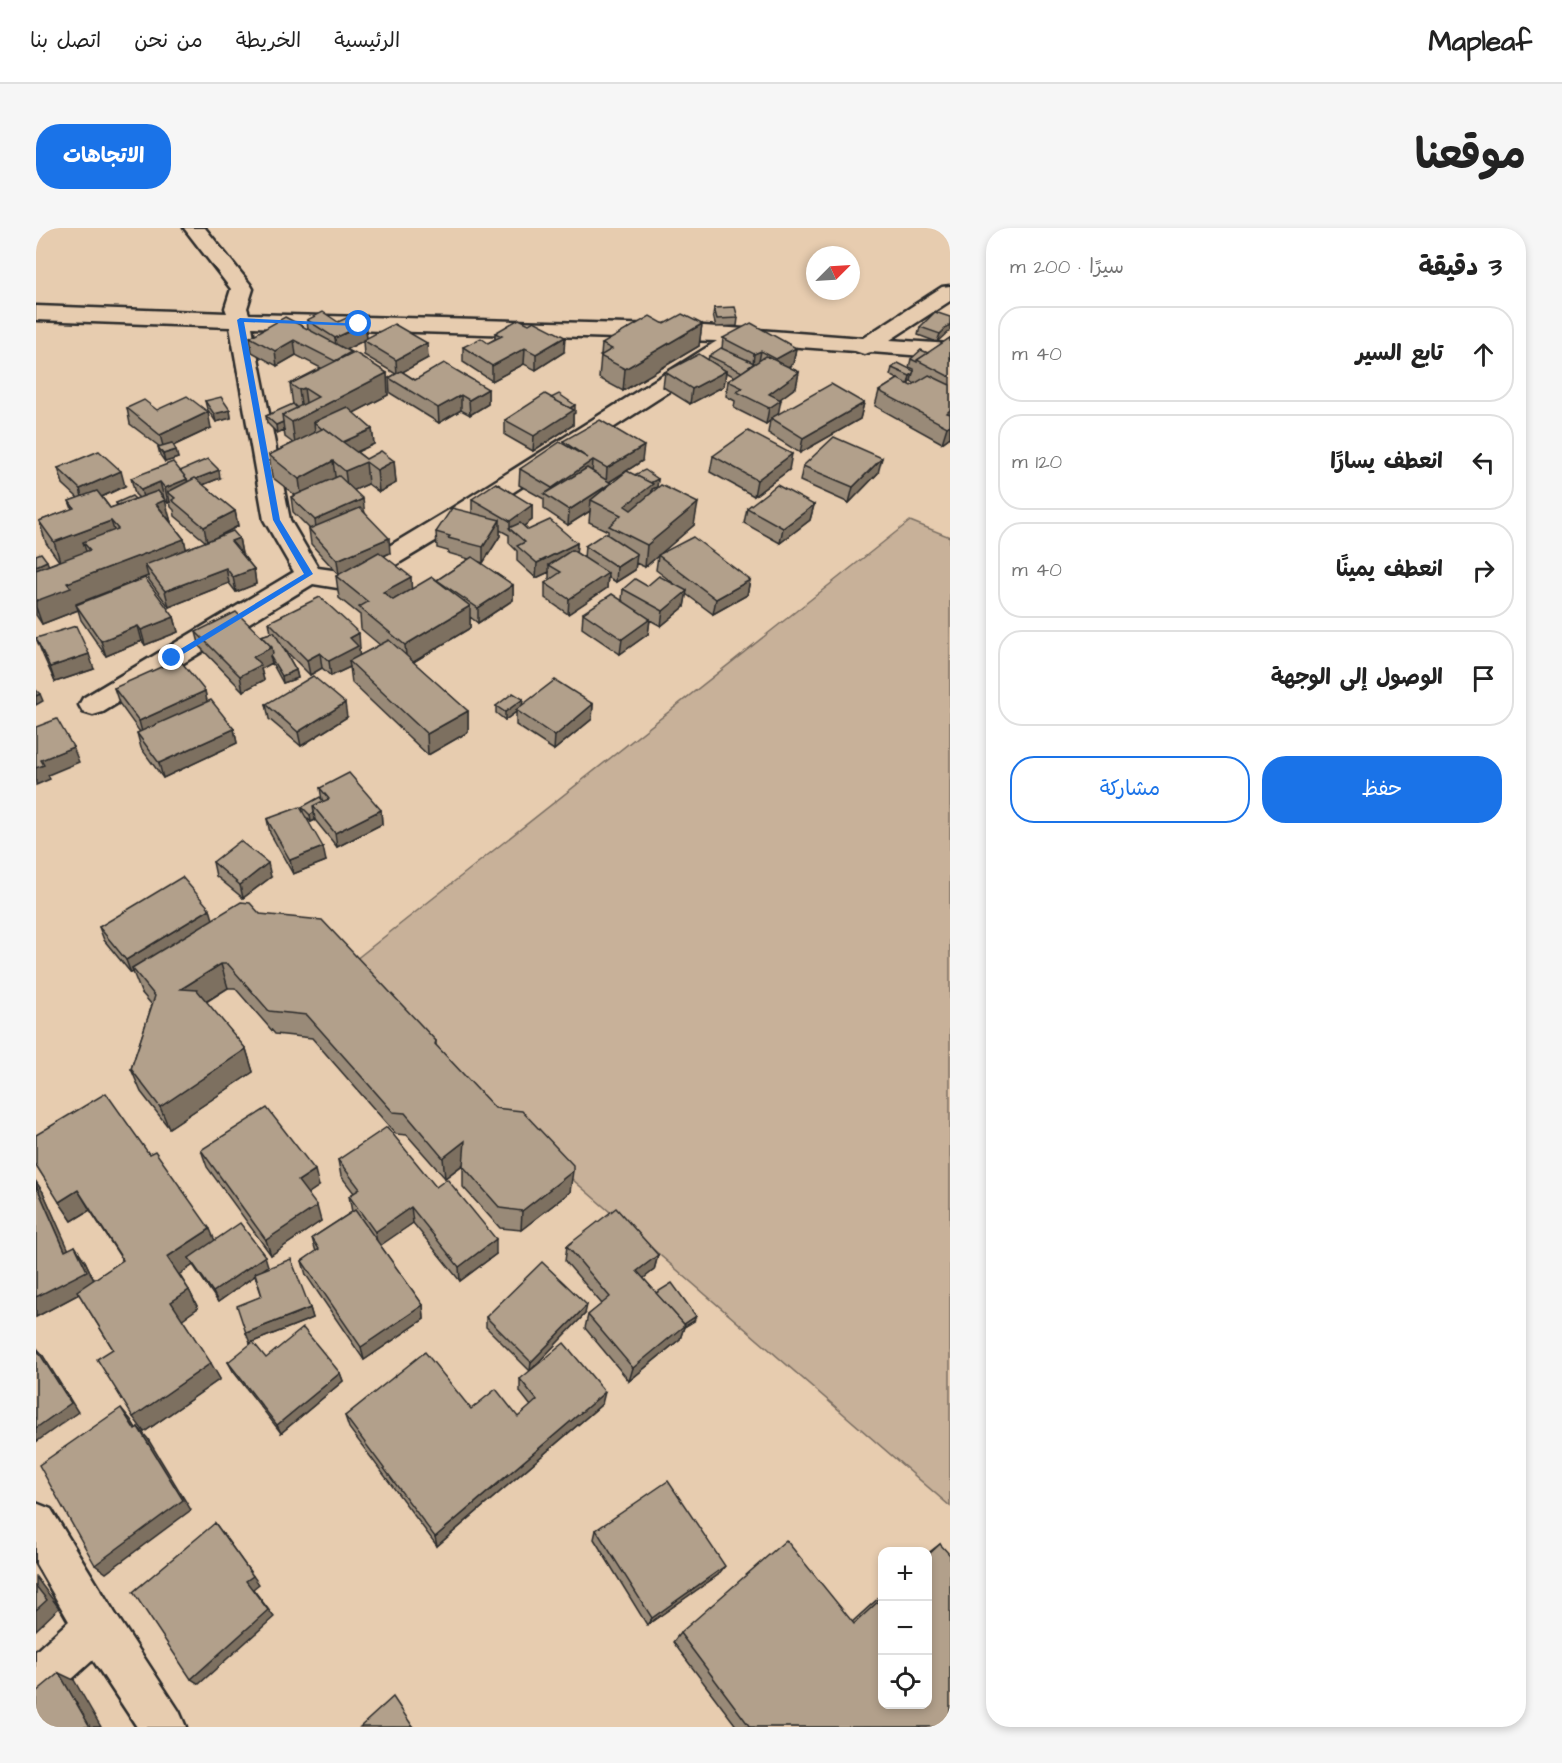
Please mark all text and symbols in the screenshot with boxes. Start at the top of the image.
text: Mapleaf [1429,22,1532,61]
text: اتصل بنا [30,26,101,55]
text: من نحن [134,26,203,55]
text: الخريطة [236,26,301,55]
text: الرئيسية [334,26,400,55]
button: الاتجاهات [36,124,171,189]
text: موقعنا [1415,127,1526,185]
north arrow [806,246,860,300]
text: 3 دقيقة [1418,249,1502,285]
text: سيرًا · 200 m [1010,253,1124,281]
route start [345,310,371,336]
text: تابع السير [1356,338,1443,369]
icon: ahead [1467,338,1500,371]
text: 40 m [1012,340,1062,368]
text: انعطف يسارًا [1330,446,1443,477]
icon: left [1467,446,1500,479]
text: 120 m [1012,448,1062,476]
text: انعطف يمينًا [1336,554,1443,585]
icon: right [1467,554,1500,587]
text: 40 m [1012,556,1062,584]
route end [158,644,184,670]
text: الوصول إلى الوجهة [1271,662,1443,693]
icon: arrive [1467,662,1500,695]
button: مشاركة [1010,756,1250,823]
button: حفظ [1262,756,1502,823]
map controls [878,1547,932,1709]
button: + [878,1547,932,1601]
button: − [878,1601,932,1655]
button: locate [878,1655,932,1709]

